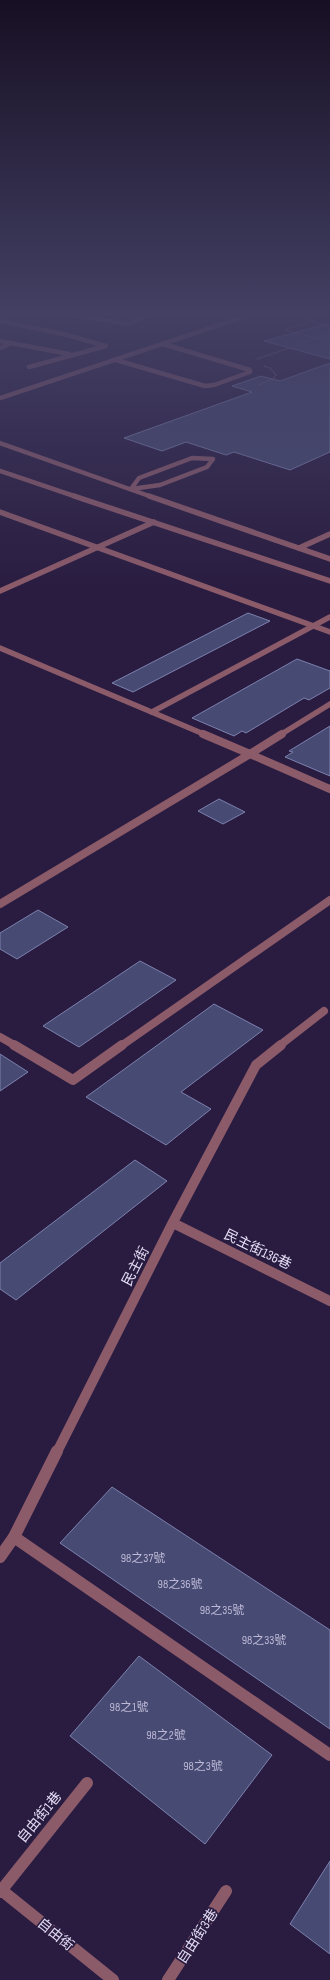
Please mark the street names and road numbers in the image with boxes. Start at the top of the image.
street label: 民主街136巷 [221,1226,294,1273]
street label: 民主街 [118,1244,153,1289]
street label: 自由街1巷 [14,1788,65,1846]
street label: 自由街3巷 [173,1906,221,1967]
street label: 自由街 [34,1915,77,1954]

